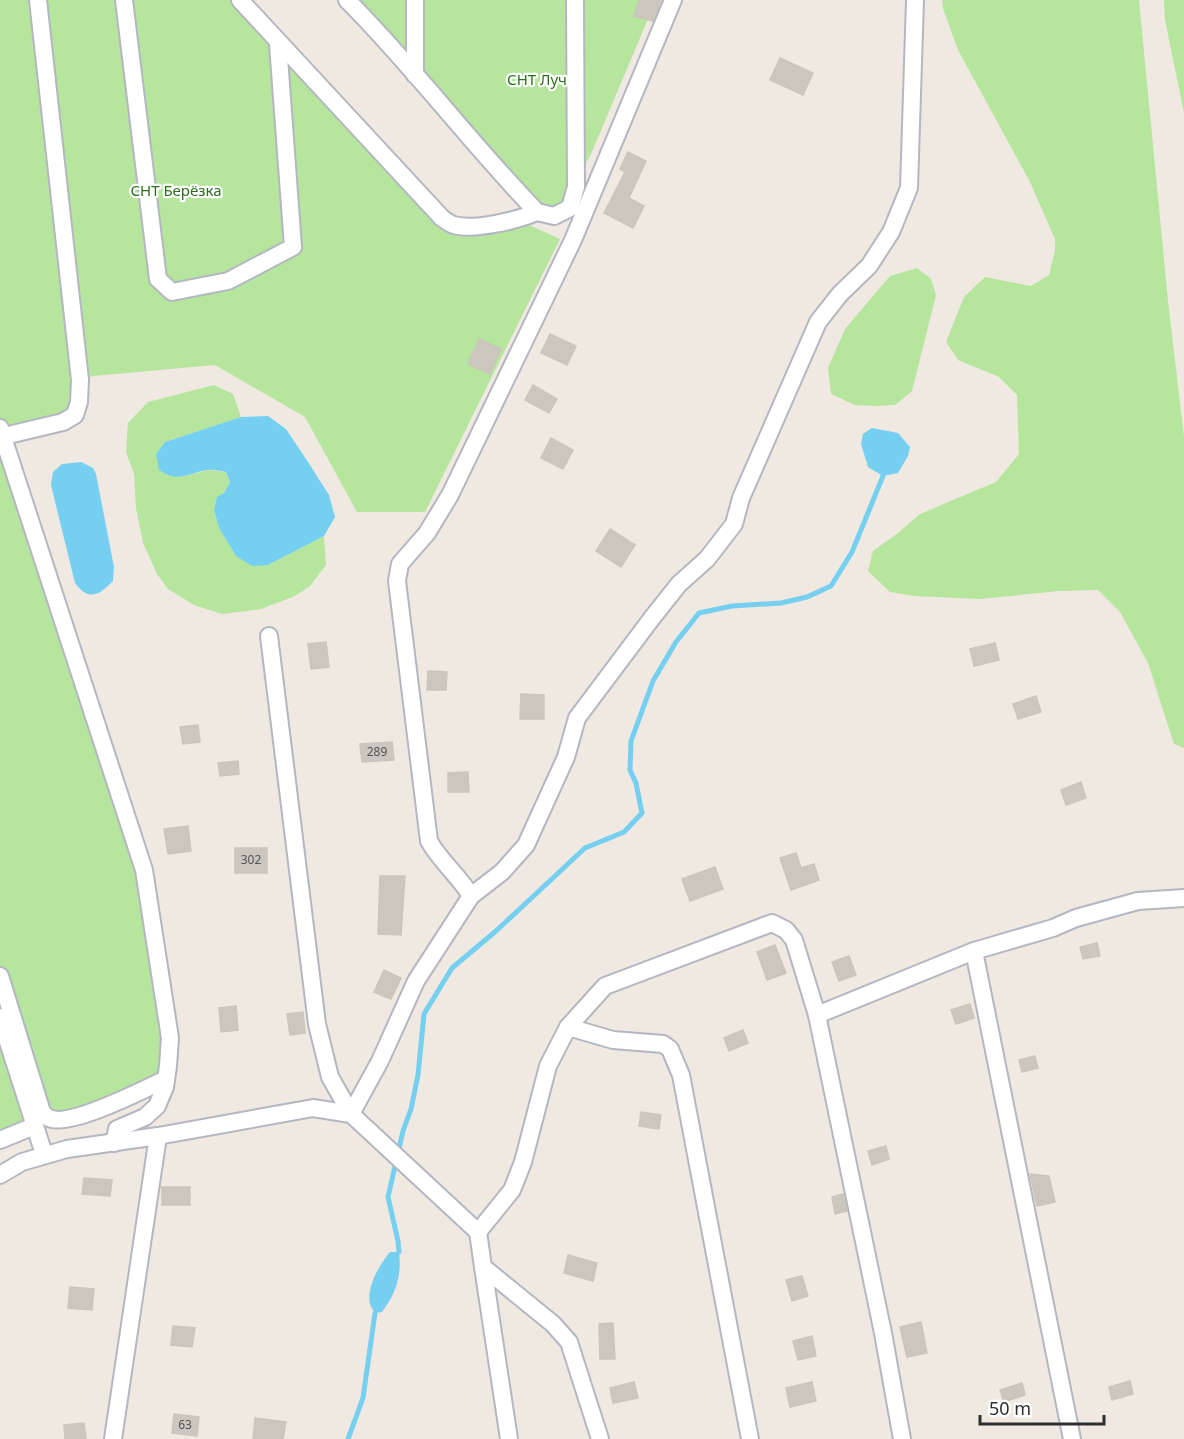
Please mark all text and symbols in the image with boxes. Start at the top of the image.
park label: СНТ Луч [507,69,567,89]
park label: СНТ Берёзка [130,180,222,200]
house number: 289 [367,743,387,760]
house number: 302 [241,851,261,868]
scale bar [980,1388,1104,1426]
text: 50 m [989,1396,1031,1420]
house number: 63 [178,1416,192,1433]

